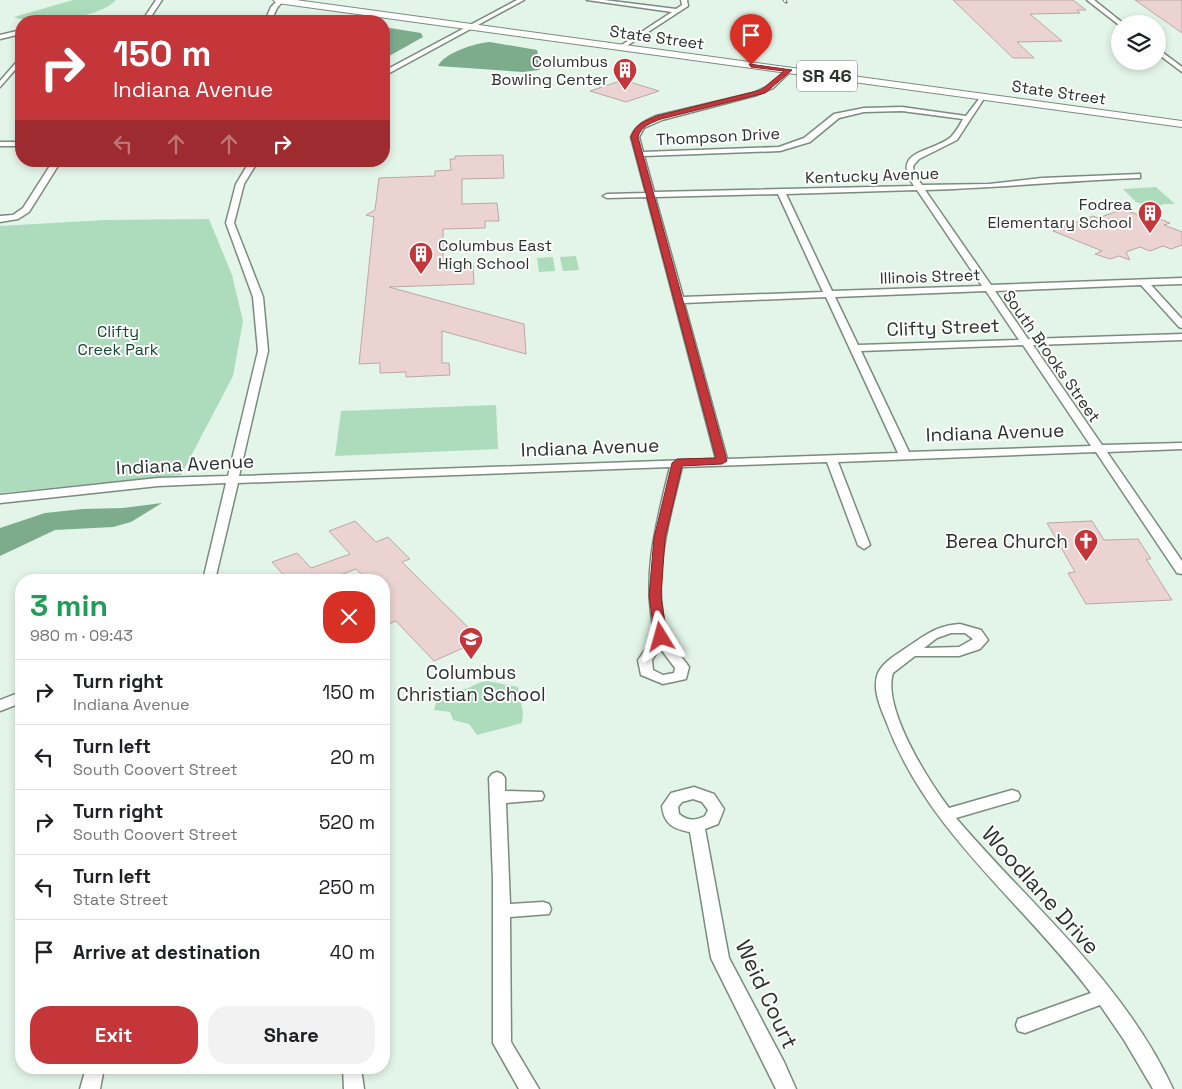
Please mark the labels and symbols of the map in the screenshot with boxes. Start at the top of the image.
pin [730,14,772,65]
street label: State Street [608,20,706,55]
place label: Columbus Bowling Center [491,51,608,90]
building icon: Columbus Bowling Center [612,57,638,91]
road number: SR 46 [797,60,857,92]
street label: State Street [1010,75,1108,110]
street label: Thompson Drive [656,123,780,150]
street label: Kentucky Avenue [805,163,939,188]
place label: Fodrea Elementary School [987,194,1132,233]
building icon: Fodrea Elementary School [1137,200,1163,234]
place label: Columbus East High School [438,235,552,274]
building icon: Columbus East High School [408,241,434,275]
street label: Illinois Street [879,264,981,289]
street label: South Brooks Street [998,286,1105,426]
street label: Clifty Street [886,313,1000,342]
park label: Clifty Creek Park [78,321,159,360]
street label: Indiana Avenue [925,418,1065,447]
street label: Indiana Avenue [520,433,660,462]
street label: Indiana Avenue [115,448,255,481]
church icon: Berea Church [1073,528,1099,562]
place label: Berea Church [945,529,1068,554]
position arrow [634,610,686,662]
school or university icon: Columbus Christian School [458,626,484,660]
place label: Columbus Christian School [396,660,546,707]
street label: Woodlane Drive [976,820,1106,960]
street label: Weid Court [730,935,804,1053]

